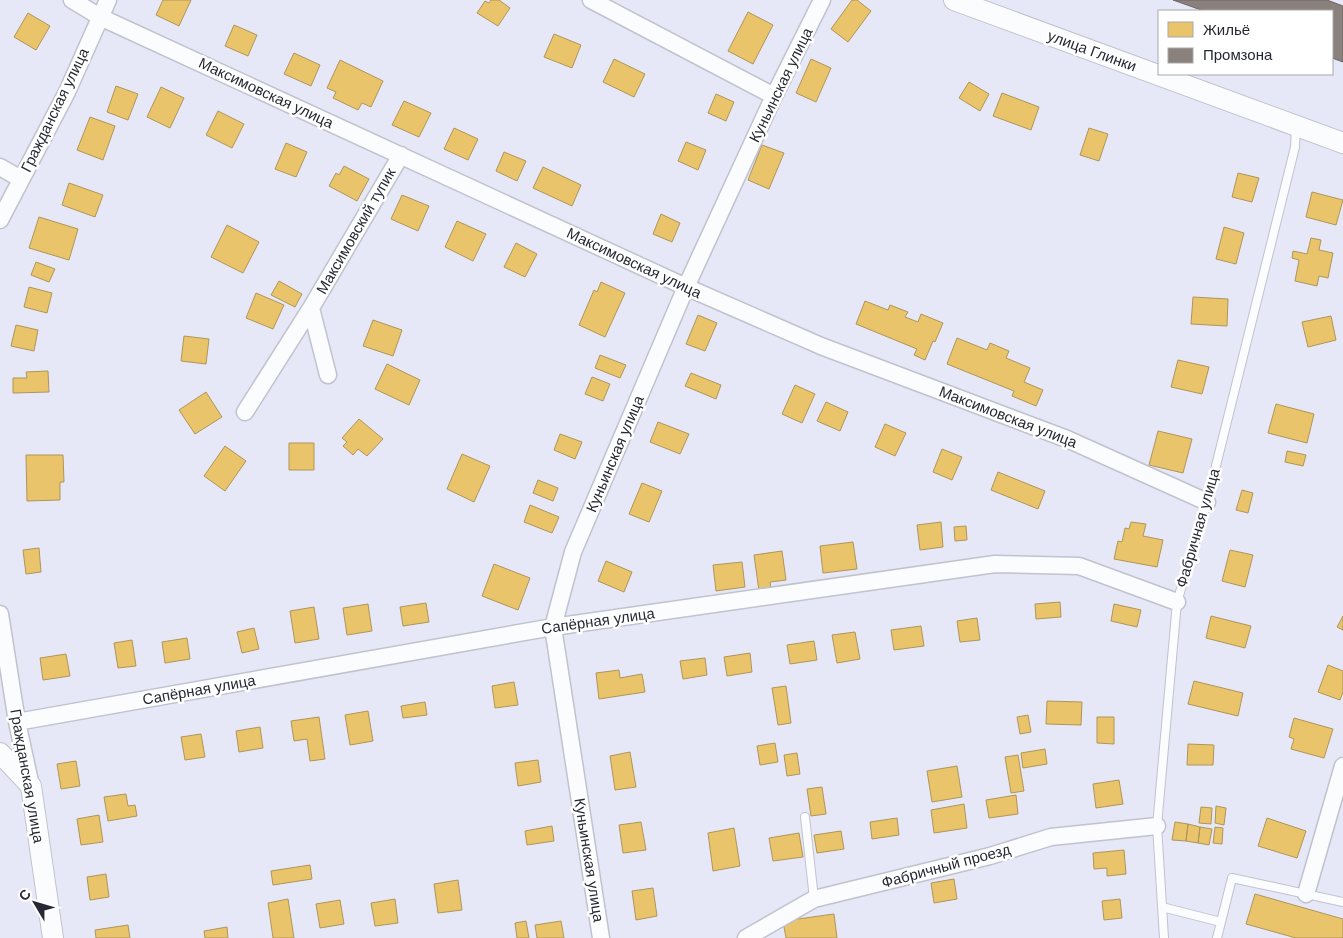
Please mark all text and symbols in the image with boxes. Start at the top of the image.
legend [1158,10,1333,75]
text: Жильё [1203,21,1250,38]
street label: Куньинская улица [745,24,816,145]
street label: улица Глинки [1046,27,1139,74]
street label: Гражданская улица [17,45,92,174]
text: Промзона [1203,46,1273,63]
street label: Максимовская улица [196,54,337,131]
street label: Максимовский тупик [313,164,399,297]
street label: Максимовская улица [564,224,705,301]
street label: Максимовская улица [937,382,1080,451]
street label: Куньинская улица [582,392,647,515]
street label: Фабричная улица [1172,466,1223,589]
street label: Сапёрная улица [540,604,656,637]
street label: Сапёрная улица [141,671,257,708]
street label: Гражданская улица [7,708,48,845]
street label: Куньинская улица [571,797,608,924]
street label: Фабричный проезд [880,840,1012,891]
north arrow [10,878,60,928]
text: С [15,886,34,904]

